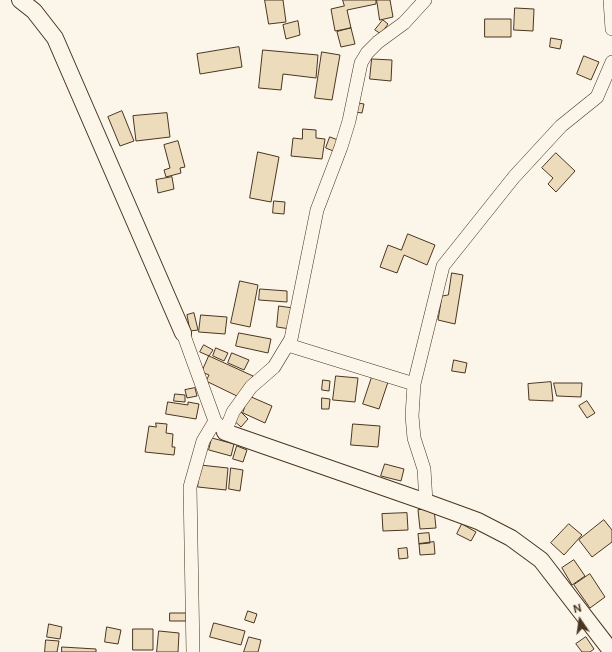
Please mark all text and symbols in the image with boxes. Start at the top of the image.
north arrow [560,600,600,640]
text: N [572,601,583,616]

